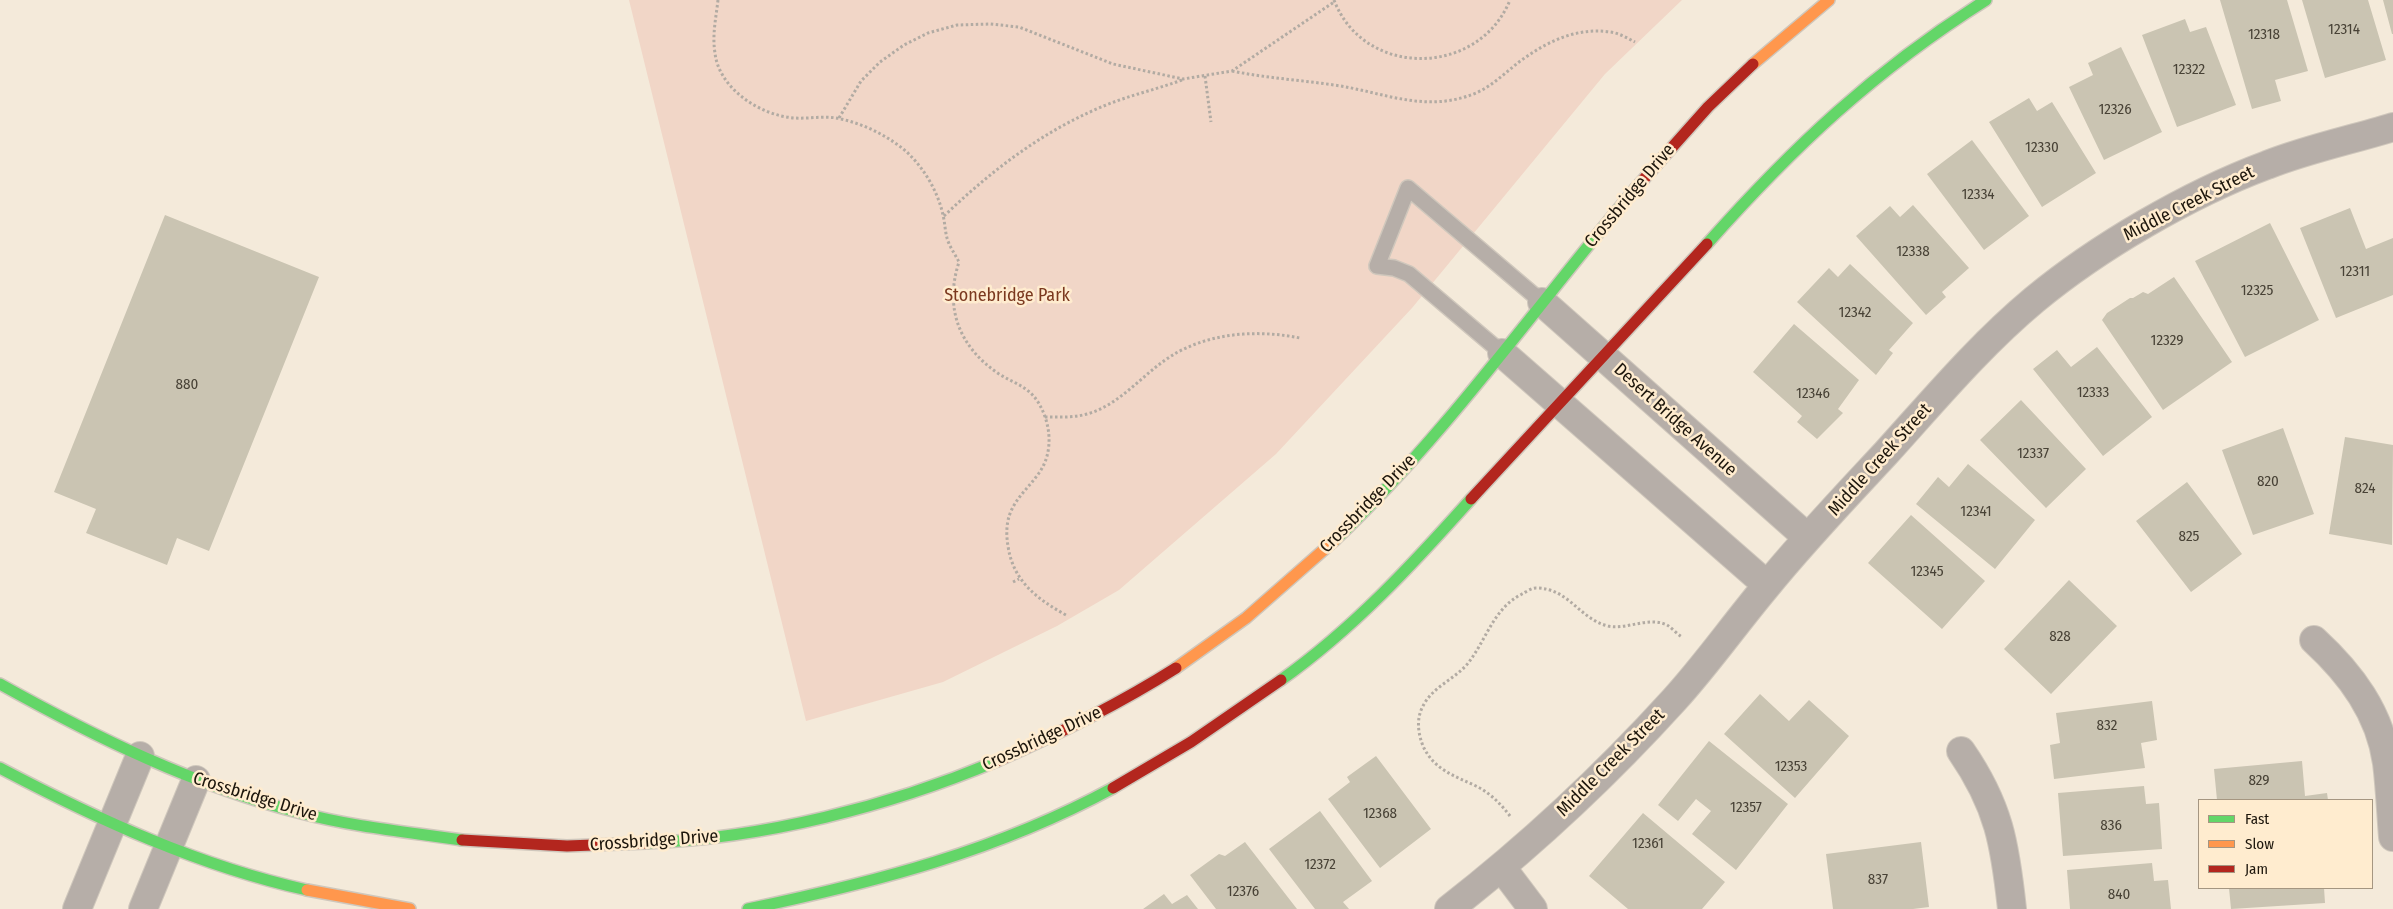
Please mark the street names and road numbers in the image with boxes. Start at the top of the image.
street label: Crossbridge Drive [1580,140,1680,252]
street label: Middle Creek Street [2120,162,2258,246]
street label: Desert Bridge Avenue [1609,359,1741,481]
street label: Middle Creek Street [1824,399,1936,521]
street label: Crossbridge Drive [1316,450,1420,558]
street label: Crossbridge Drive [979,702,1105,776]
street label: Middle Creek Street [1553,705,1669,821]
street label: Crossbridge Drive [190,768,320,826]
street label: Crossbridge Drive [589,826,719,856]

